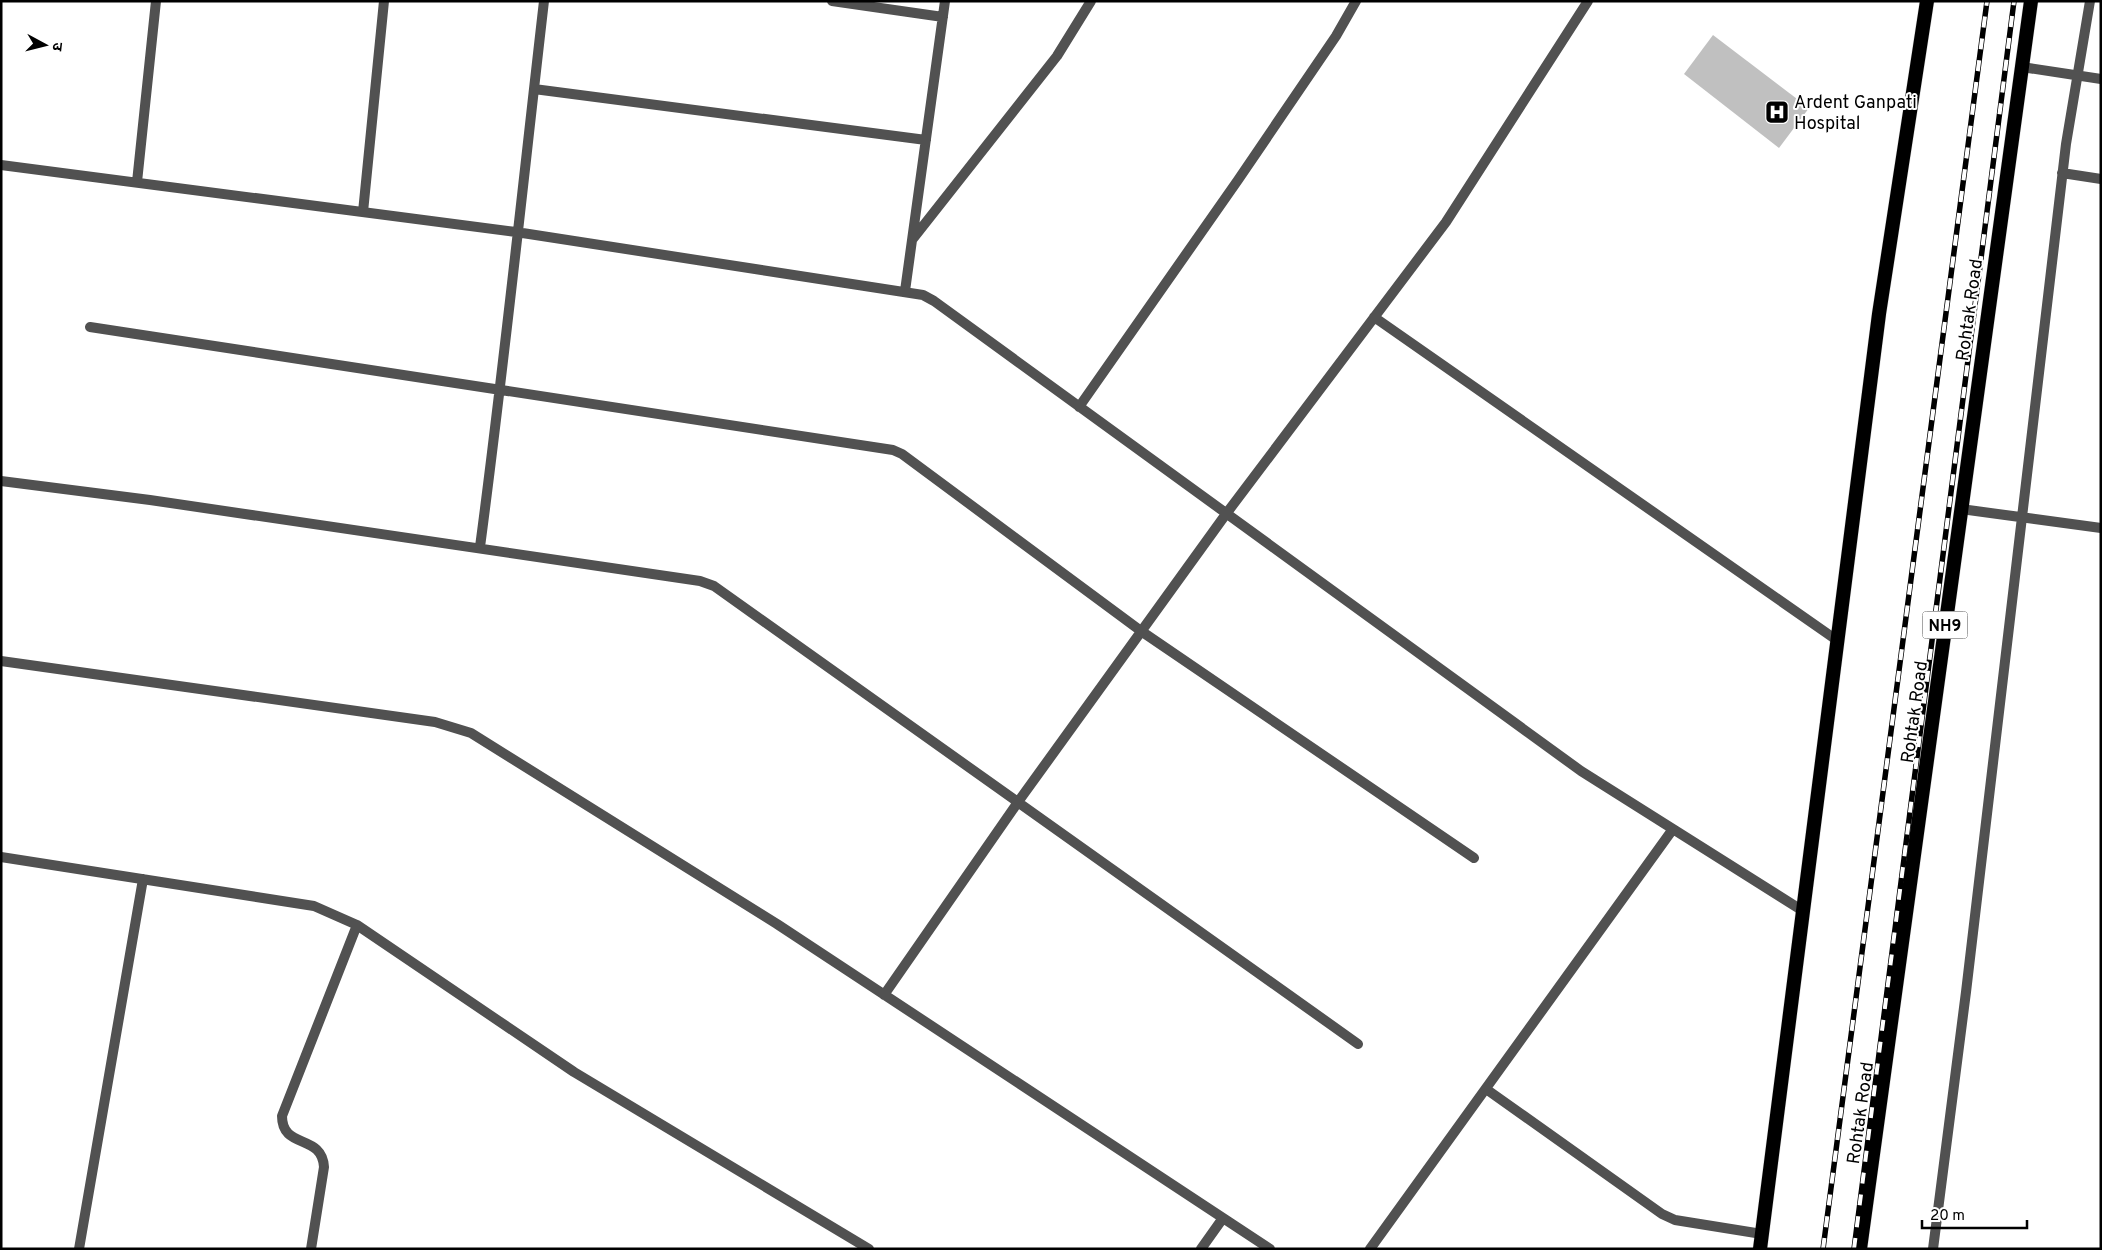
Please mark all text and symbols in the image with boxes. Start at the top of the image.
north arrow [20,20,70,70]
text: उ [47,41,65,52]
place label: Ardent Ganpati Hospital [1794,92,1917,136]
hospital icon: Ardent Ganpati Hospital [1764,99,1790,125]
street label: Rohtak Road [1952,258,1989,363]
road number: NH9 [1922,612,1968,638]
street label: Rohtak Road [1897,660,1934,765]
street label: Rohtak Road [1843,1061,1880,1166]
scale bar [1922,1198,2027,1230]
text: 20 m [1930,1207,1965,1226]

